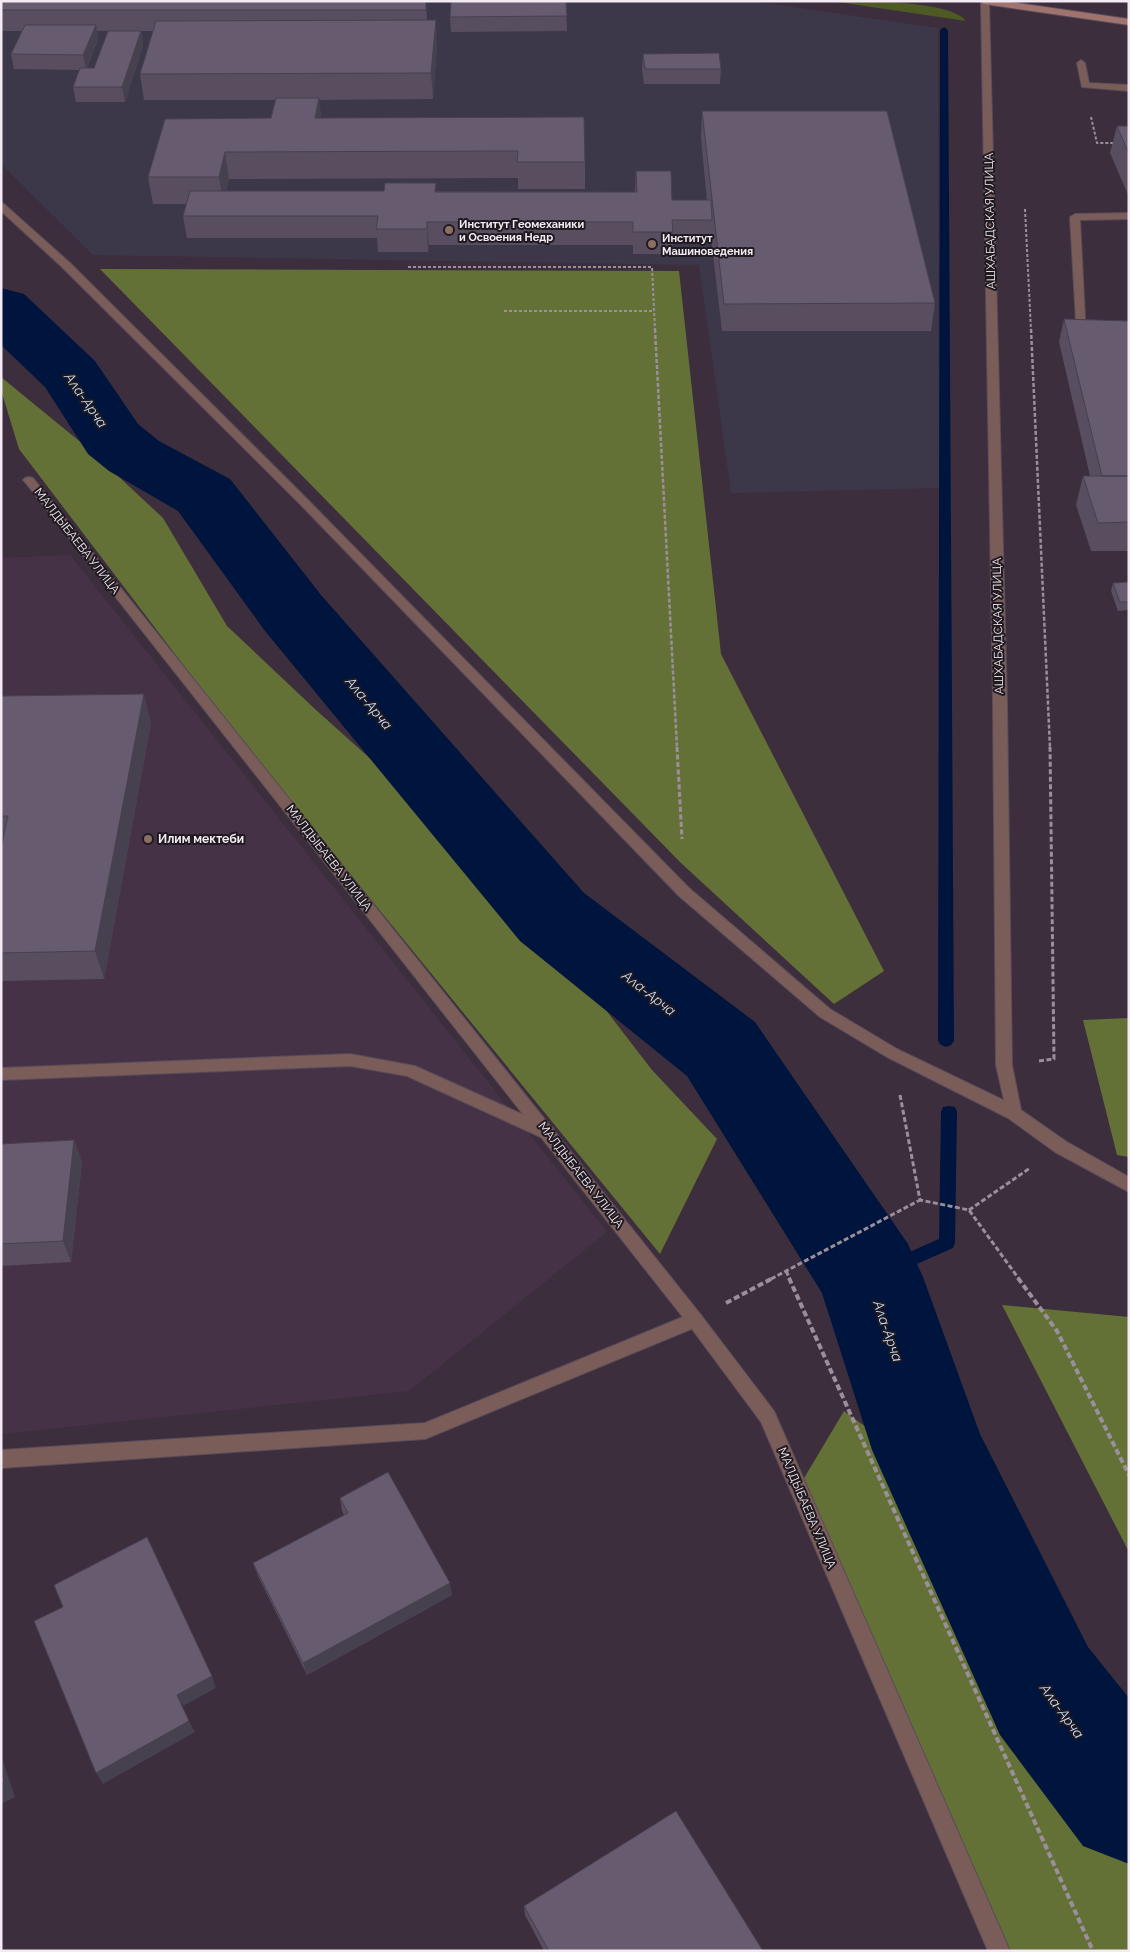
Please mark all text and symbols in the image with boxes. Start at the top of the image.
street label: АШХАБАДСКАЯ УЛИЦА [982,153,998,289]
place label: Институт Геомеханики и Освоения Недр [459,218,585,244]
marker: Институт Геомеханики и Освоения Недр [443,224,455,236]
place label: Институт Машиноведения [662,232,753,258]
marker: Институт Машиноведения [646,238,658,250]
water label: Ала-Арча [61,369,111,431]
street label: МАЛДЫБАЕВА УЛИЦА [31,485,123,597]
street label: АШХАБАДСКАЯ УЛИЦА [990,558,1006,694]
water label: Ала-Арча [342,673,396,732]
street label: МАЛДЫБАЕВА УЛИЦА [283,802,375,914]
place label: Илим мектеби [158,832,244,846]
marker: Илим мектеби [142,833,154,845]
water label: Ала-Арча [618,967,679,1019]
street label: МАЛДЫБАЕВА УЛИЦА [535,1119,627,1231]
water label: Ала-Арча [870,1297,906,1364]
street label: МАЛДЫБАЕВА УЛИЦА [775,1445,839,1571]
water label: Ала-Арча [1036,1680,1087,1741]

